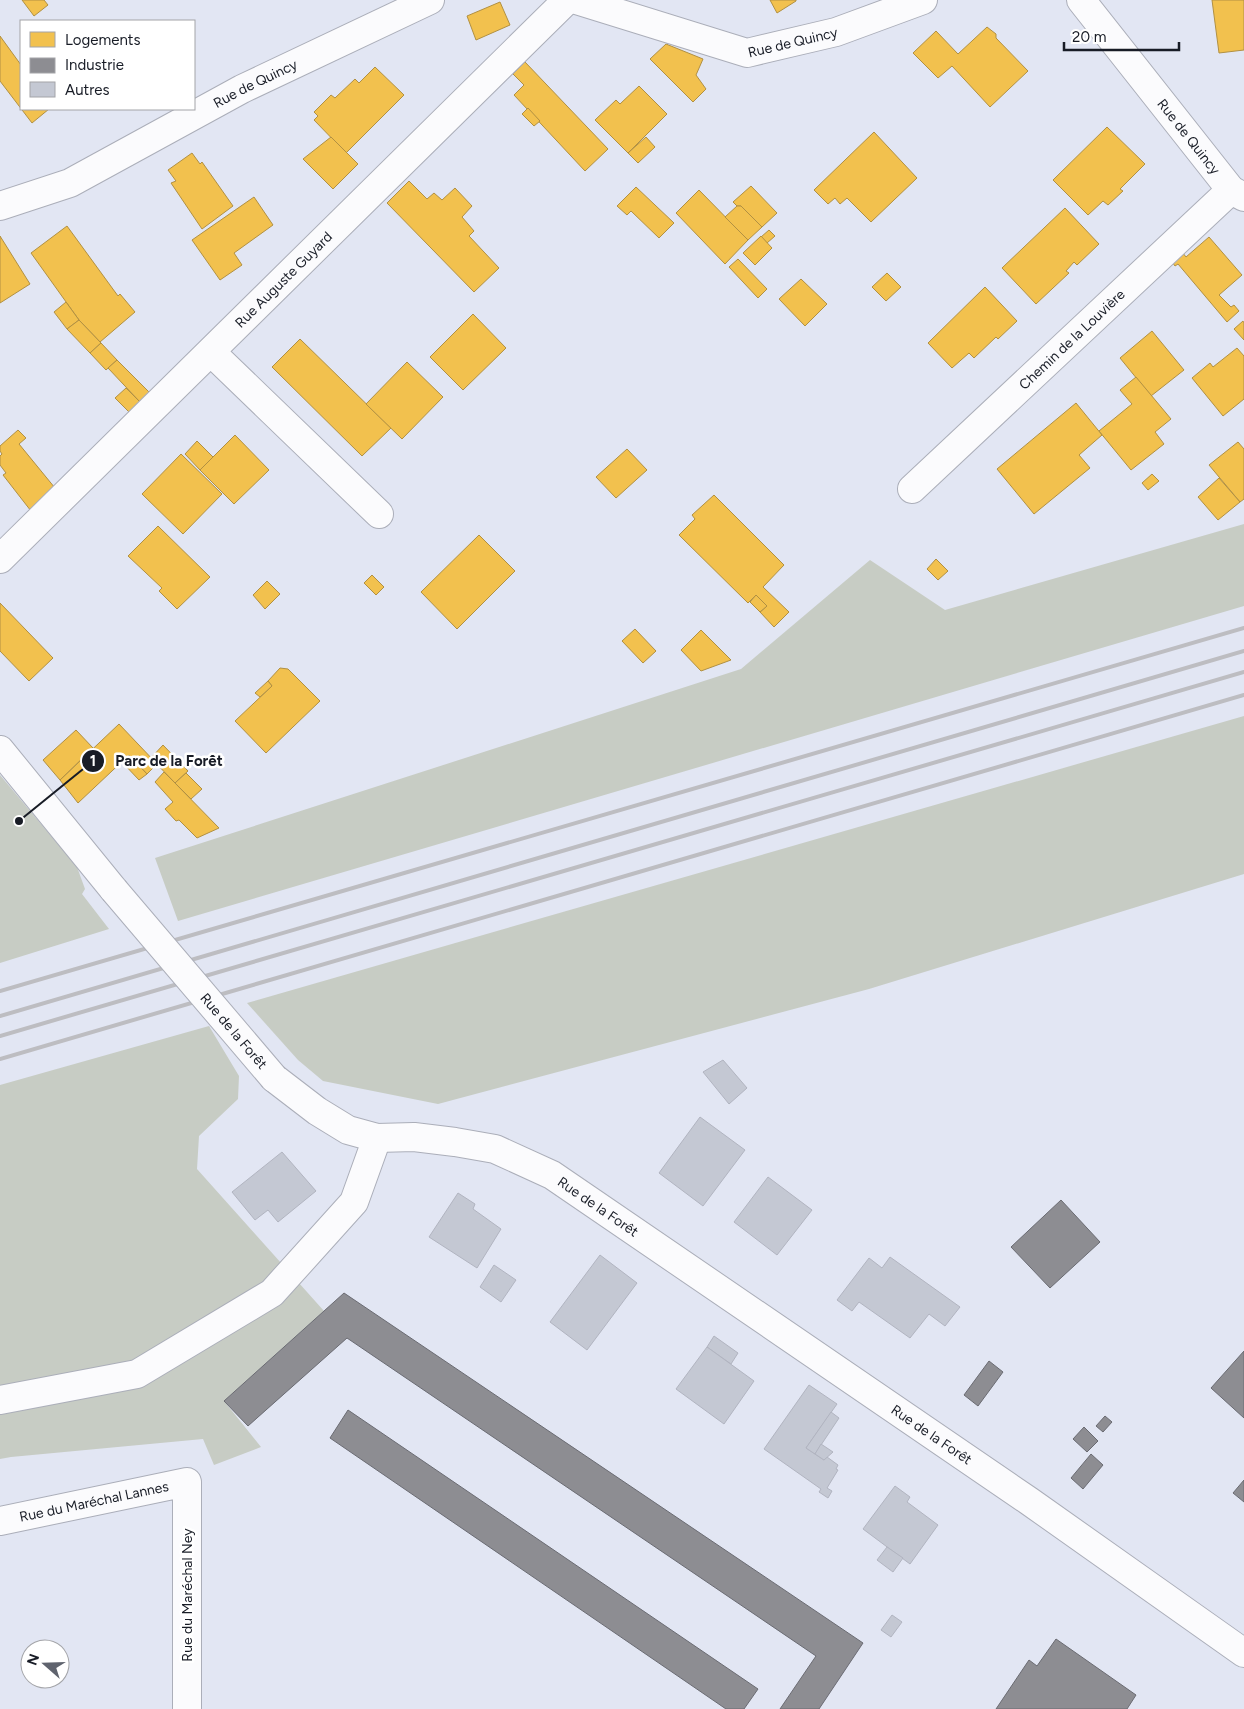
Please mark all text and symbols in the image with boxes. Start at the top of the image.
legend [20,20,195,110]
scale bar [1064,20,1179,52]
street label: Rue de Quincy [746,24,840,61]
text: 20 m [1072,28,1106,46]
text: Logements [65,31,140,49]
text: Industrie [65,56,124,74]
street label: Rue de Quincy [211,56,301,112]
text: Autres [65,81,109,99]
street label: Rue de Quincy [1153,96,1224,179]
street label: Rue Auguste Guyard [232,228,336,332]
street label: Chemin de la Louvière [1016,286,1129,393]
callout: Parc de la Forêt [80,746,233,776]
text: 1 [90,752,96,770]
text: Parc de la Forêt [115,752,223,770]
street label: Rue de la Forêt [197,990,270,1073]
street label: Rue de la Forêt [554,1173,641,1240]
street label: Rue de la Forêt [888,1401,975,1468]
street label: Rue du Maréchal Lannes [18,1478,170,1526]
street label: Rue du Maréchal Ney [179,1528,196,1662]
north arrow [20,1639,70,1689]
text: N [23,1652,43,1668]

